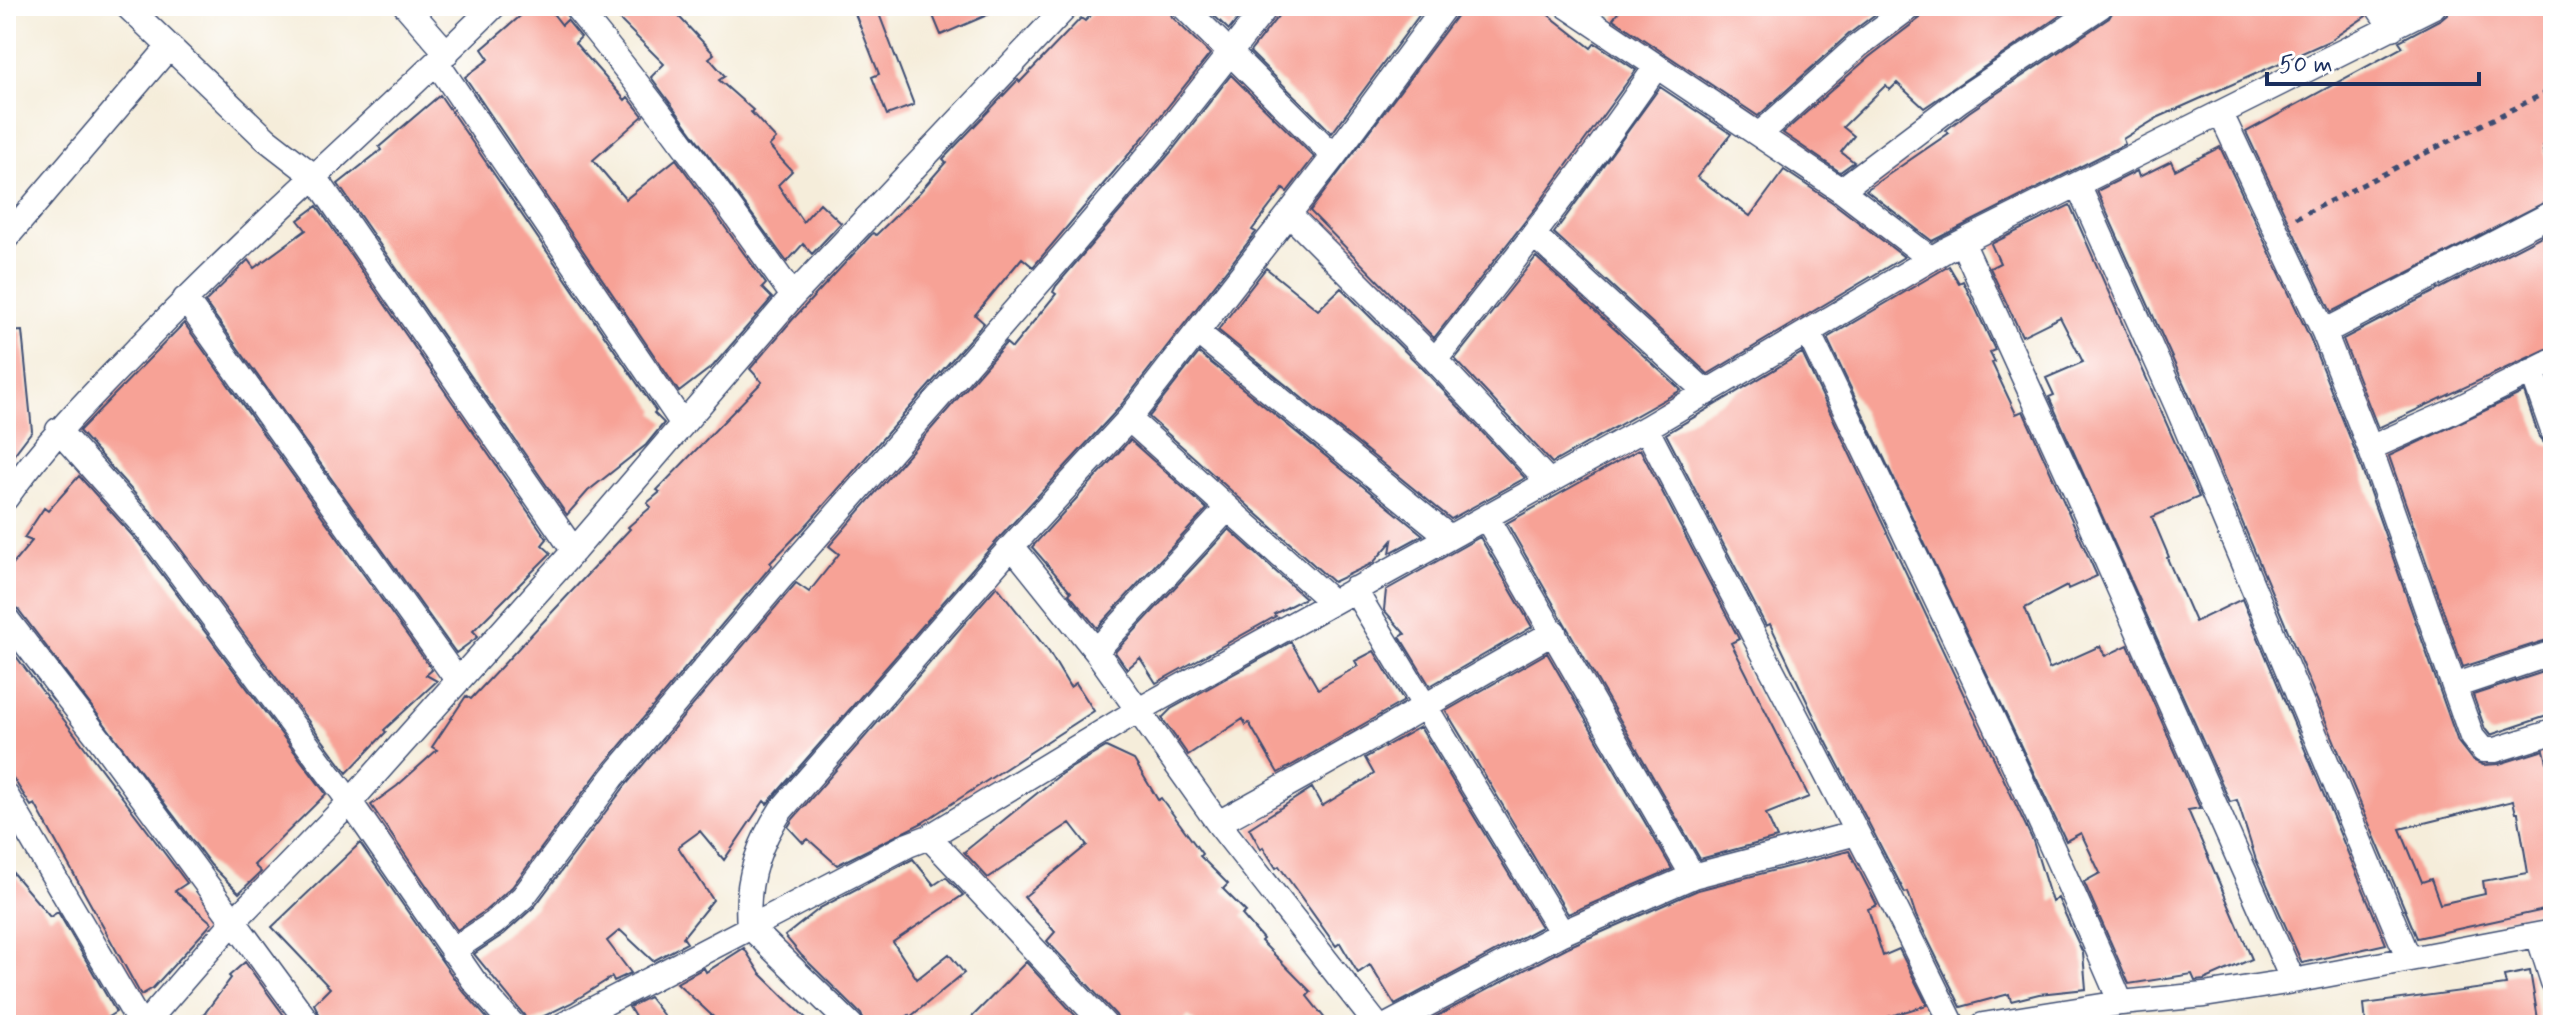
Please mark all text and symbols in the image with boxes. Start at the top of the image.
scale bar [2267,36,2479,86]
text: 50 m [2279,50,2333,81]

